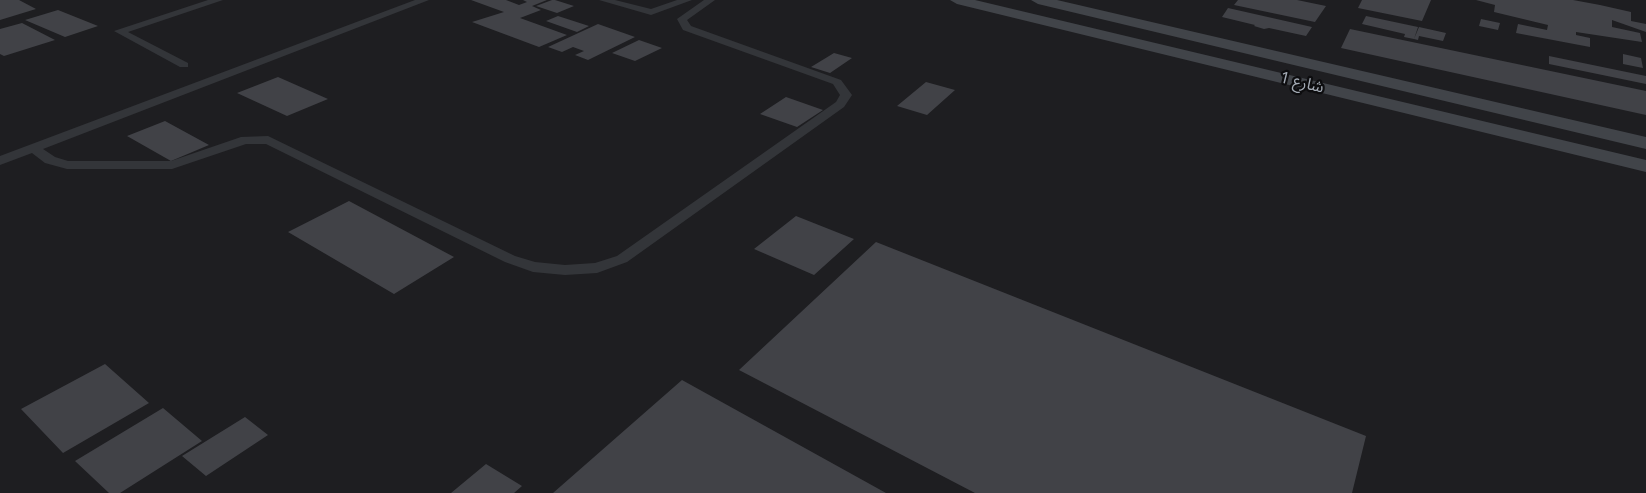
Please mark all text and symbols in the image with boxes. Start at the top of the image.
street label: شارع 1 [1278,68,1326,98]

